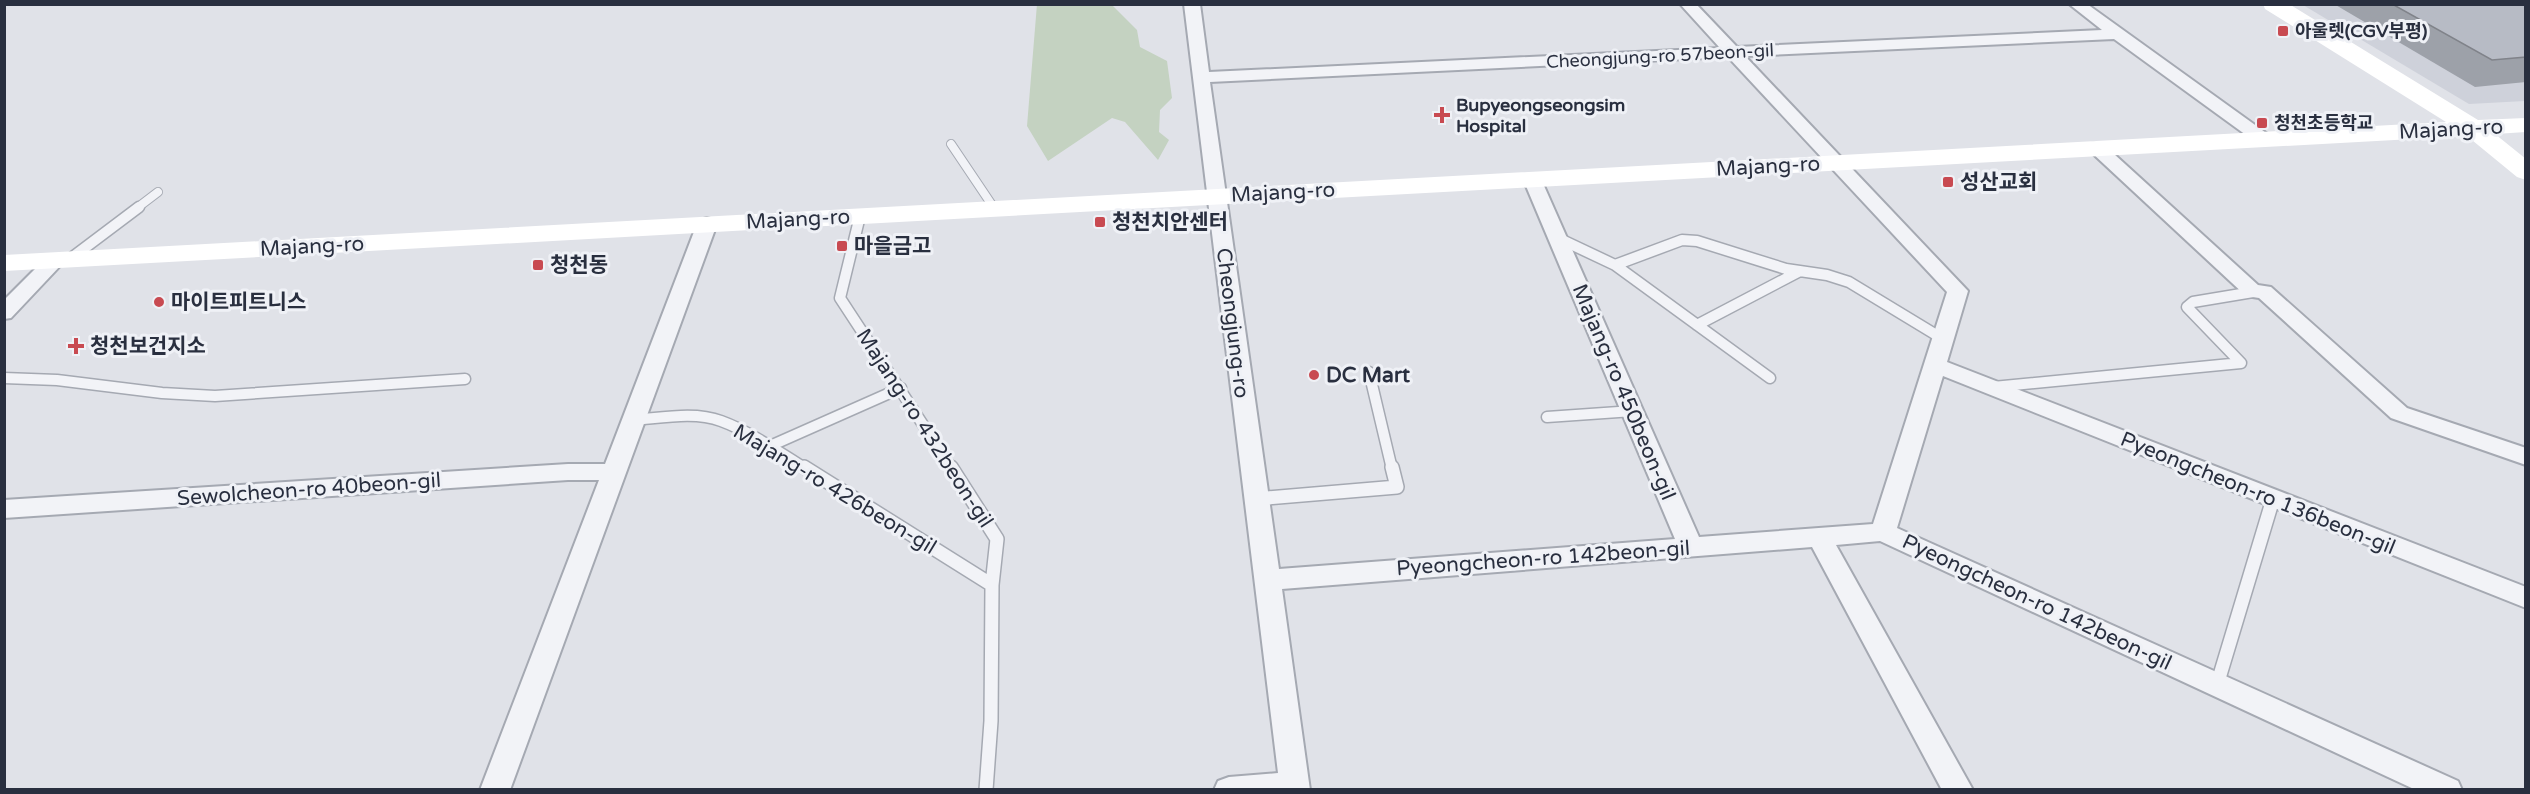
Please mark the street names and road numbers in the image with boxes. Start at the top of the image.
street label: Cheongjung-ro 57beon-gil [1546,39,1774,73]
street label: Majang-ro [2398,114,2504,145]
street label: Majang-ro [1715,151,1821,182]
street label: Majang-ro [1230,177,1336,208]
street label: Majang-ro [745,204,851,235]
street label: Majang-ro [259,231,365,262]
street label: Cheongjung-ro [1211,246,1254,400]
street label: Majang-ro 450beon-gil [1567,280,1680,504]
street label: Majang-ro 432beon-gil [851,324,998,533]
street label: Majang-ro 426beon-gil [729,419,941,560]
street label: Pyeongcheon-ro 136beon-gil [2117,427,2399,560]
street label: Sewolcheon-ro 40beon-gil [176,468,442,511]
street label: Pyeongcheon-ro 142beon-gil [1898,529,2175,676]
street label: Pyeongcheon-ro 142beon-gil [1395,536,1691,581]

